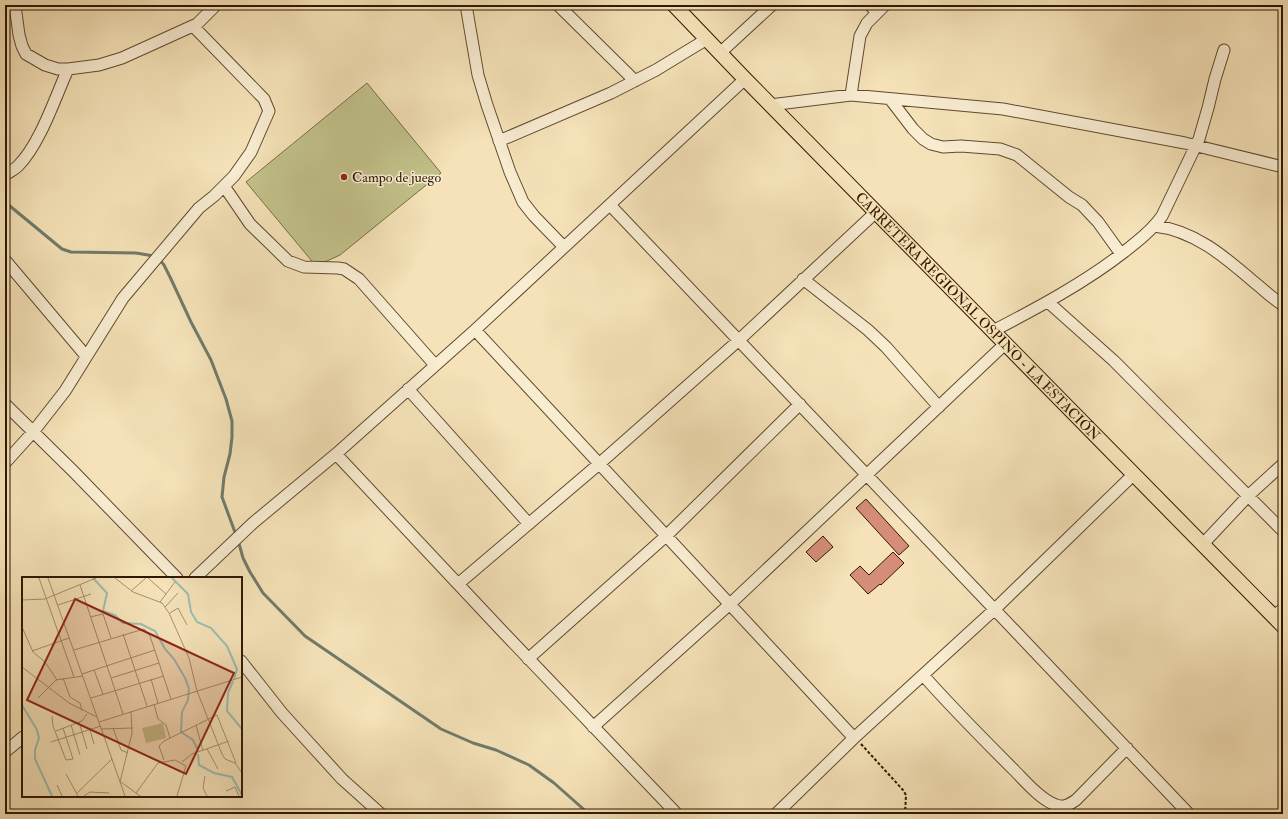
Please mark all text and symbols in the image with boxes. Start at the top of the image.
place label: Campo de juego [352,169,441,187]
marker: Campo de juego [339,172,349,182]
street label: CARRETERA REGIONAL OSPINO - LA ESTACIÓN [852,189,1104,444]
inset map [22,577,242,797]

